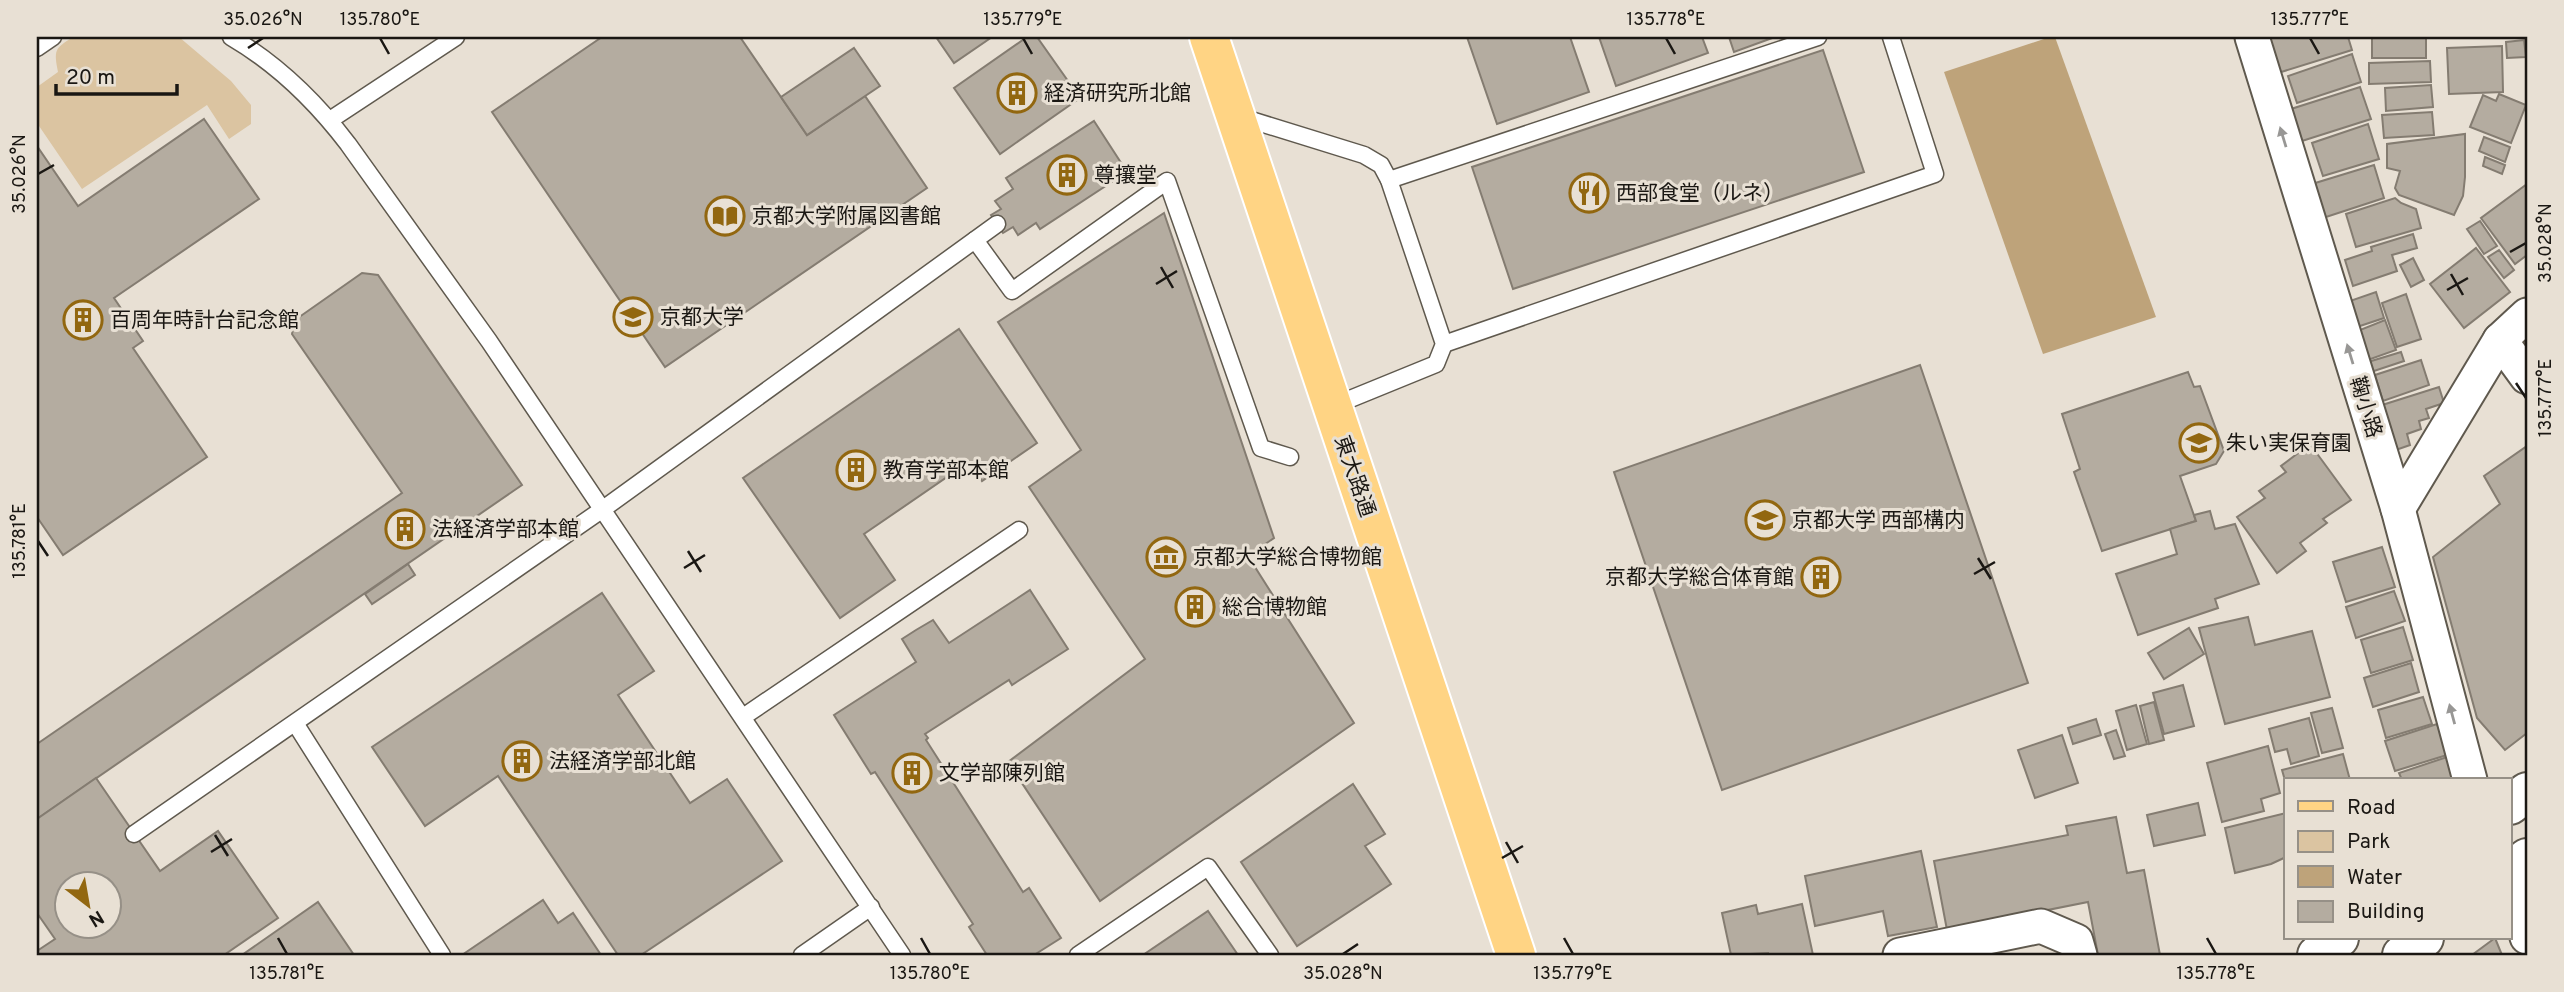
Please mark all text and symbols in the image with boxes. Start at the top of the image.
text: 35.026°N [223,9,303,32]
text: 135.780°E [340,9,420,32]
text: 135.779°E [983,9,1063,32]
text: 135.778°E [1626,9,1706,32]
text: 135.777°E [2271,9,2349,32]
scale bar [56,52,177,96]
text: 20 m [66,65,115,92]
building icon: 経済研究所北館 [996,72,1038,114]
place label: 経済研究所北館 [1044,81,1191,108]
one-way arrow [2277,126,2287,147]
text: 35.026°N [9,134,32,214]
building icon: 尊攘堂 [1046,154,1088,196]
place label: 尊攘堂 [1094,163,1157,190]
restaurant icon: 西部食堂（ルネ） [1568,172,1610,214]
place label: 西部食堂（ルネ） [1616,181,1784,208]
library icon: 京都大学附属図書館 [704,195,746,237]
text: 35.028°N [2535,203,2558,283]
place label: 京都大学附属図書館 [752,204,941,231]
school or university icon: 京都大学 [612,296,654,338]
building icon: 百周年時計台記念館 [62,299,104,341]
place label: 京都大学 [660,305,744,332]
place label: 百周年時計台記念館 [110,308,299,335]
one-way arrow [2344,343,2354,364]
text: 135.777°E [2535,359,2558,437]
street label: 鞠小路 [2342,373,2387,442]
school or university icon: 朱い実保育園 [2178,422,2220,464]
place label: 朱い実保育園 [2226,431,2352,458]
street label: 東大路通 [1327,432,1380,521]
building icon: 教育学部本館 [835,449,877,491]
place label: 教育学部本館 [883,458,1009,485]
school or university icon: 京都大学 西部構内 [1744,499,1786,541]
text: 135.781°E [9,503,32,579]
building icon: 法経済学部本館 [384,508,426,550]
place label: 京都大学 西部構内 [1792,508,1965,535]
place label: 法経済学部本館 [432,517,579,544]
museum icon: 京都大学総合博物館 [1145,536,1187,578]
place label: 京都大学総合博物館 [1193,545,1382,572]
building icon: 京都大学総合体育館 [1800,556,1842,598]
place label: 京都大学総合体育館 [1605,565,1794,592]
building icon: 総合博物館 [1174,586,1216,628]
place label: 総合博物館 [1222,595,1327,622]
one-way arrow [2446,703,2457,725]
building icon: 法経済学部北館 [501,740,543,782]
place label: 法経済学部北館 [549,749,696,776]
building icon: 文学部陳列館 [891,752,933,794]
place label: 文学部陳列館 [939,761,1065,788]
legend [2284,778,2512,940]
text: Road [2347,795,2396,822]
text: Park [2347,829,2390,856]
text: Water [2347,865,2402,892]
north arrow [52,870,122,940]
text: Building [2347,899,2425,926]
text: N [84,904,108,932]
text: 135.781°E [249,963,325,986]
text: 135.780°E [890,963,970,986]
text: 35.028°N [1303,963,1383,986]
text: 135.779°E [1533,963,1613,986]
text: 135.778°E [2176,963,2256,986]

